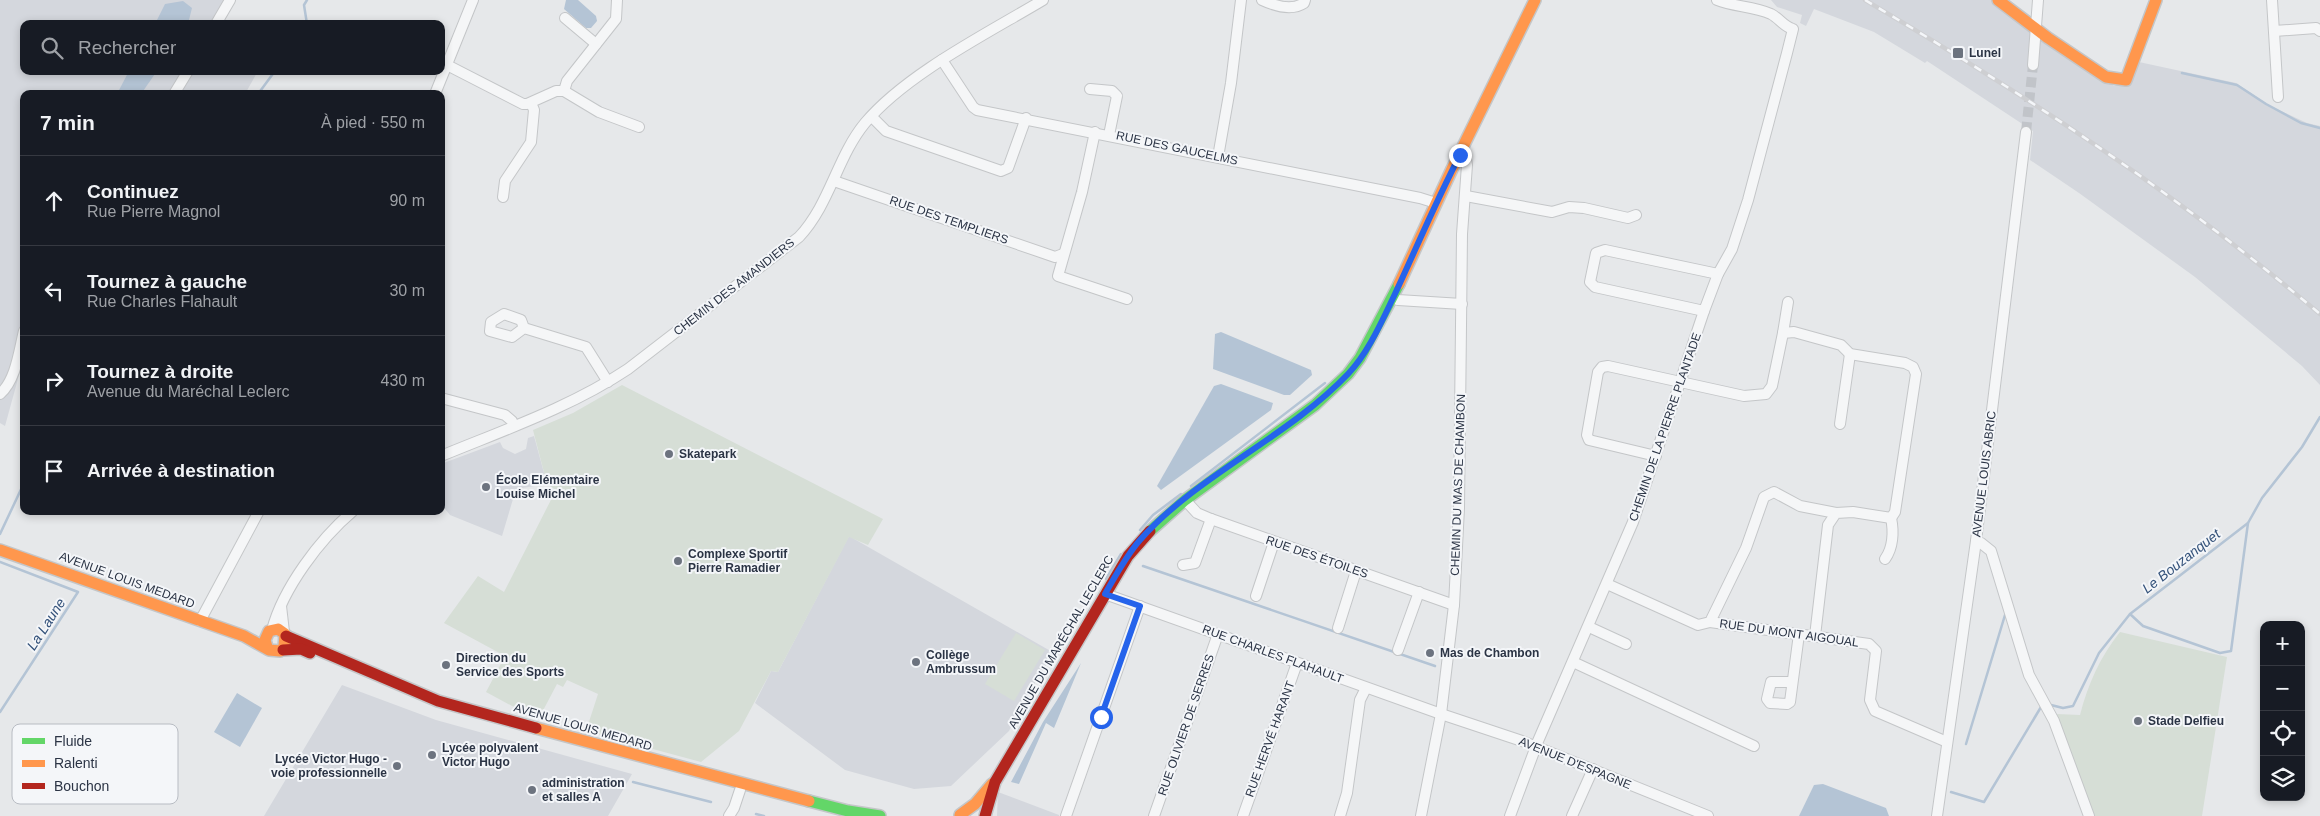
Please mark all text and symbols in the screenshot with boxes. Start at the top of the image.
search box [20,20,445,75]
icon: search [38,34,66,62]
text: Rechercher [78,37,176,58]
marker: Lunel [1951,46,1965,60]
place label: Lunel [1969,46,2001,60]
text: 7 min [40,111,95,134]
text: À pied · 550 m [321,114,425,131]
street label: RUE DES GAUCELMS [1115,128,1239,168]
route end [1449,144,1472,167]
text: Continuez [87,181,179,202]
icon: ahead [40,187,68,215]
text: 90 m [389,192,425,209]
street label: RUE DES TEMPLIERS [888,193,1010,247]
text: Rue Pierre Magnol [87,203,220,220]
street label: CHEMIN DES AMANDIERS [671,236,797,338]
text: Tournez à gauche [87,271,247,292]
icon: left [40,277,68,305]
text: 30 m [389,282,425,299]
text: Rue Charles Flahault [87,293,237,310]
street label: CHEMIN DE LA PIERRE PLANTADE [1626,331,1704,523]
text: Tournez à droite [87,361,233,382]
icon: right [40,367,68,395]
text: 430 m [381,372,425,389]
text: Avenue du Maréchal Leclerc [87,383,290,400]
street label: CHEMIN DU MAS DE CHAMBON [1448,394,1468,576]
street label: AVENUE LOUIS ABRIC [1969,410,1999,538]
place label: Skatepark [679,447,737,461]
marker: Skatepark [663,448,675,460]
icon: arrive [40,457,68,485]
text: Arrivée à destination [87,460,275,481]
place label: École Elémentaire Louise Michel [496,472,600,501]
marker: École Elémentaire Louise Michel [480,481,492,493]
water label: Le Bouzanquet [2139,525,2224,596]
street label: RUE DES ÉTOILES [1264,532,1370,581]
place label: Complexe Sportif Pierre Ramadier [688,547,788,575]
street label: AVENUE LOUIS MEDARD [57,549,197,611]
street label: AVENUE DU MARÉCHAL LECLERC [1005,552,1117,731]
marker: Complexe Sportif Pierre Ramadier [672,555,684,567]
water label: La Laune [23,595,69,653]
street label: RUE DU MONT AIGOUAL [1718,616,1860,650]
map controls [2260,621,2305,801]
button: + [2260,621,2305,666]
street label: RUE CHARLES FLAHAULT [1201,622,1346,686]
place label: Mas de Chambon [1440,646,1539,660]
marker: Mas de Chambon [1424,647,1436,659]
place label: Collège Ambrussum [926,648,996,676]
place label: Direction du Service des Sports [456,651,564,679]
street label: RUE OLIVIER DE SERRES [1155,652,1217,798]
marker: Collège Ambrussum [910,656,922,668]
marker: Direction du Service des Sports [440,659,452,671]
button: − [2260,666,2305,711]
street label: RUE HERVÉ HARANT [1242,678,1298,799]
street label: AVENUE LOUIS MEDARD [512,701,654,754]
route start [1090,706,1113,729]
button: locate [2260,711,2305,756]
place label: Stade Delfieu [2148,714,2224,728]
marker: Stade Delfieu [2132,715,2144,727]
legend [12,724,178,804]
text: Fluide [54,733,92,749]
street label: AVENUE D'ESPAGNE [1517,734,1633,792]
place label: Lycée polyvalent Victor Hugo [442,741,538,769]
marker: Lycée polyvalent Victor Hugo [426,749,438,761]
place label: Lycée Victor Hugo - voie professionnelle [271,752,387,780]
text: Ralenti [54,755,98,771]
button: layers [2260,756,2305,801]
marker: Lycée Victor Hugo - voie professionnelle [391,760,403,772]
place label: administration et salles A [542,776,625,804]
text: Bouchon [54,778,109,794]
marker: administration et salles A [526,784,538,796]

